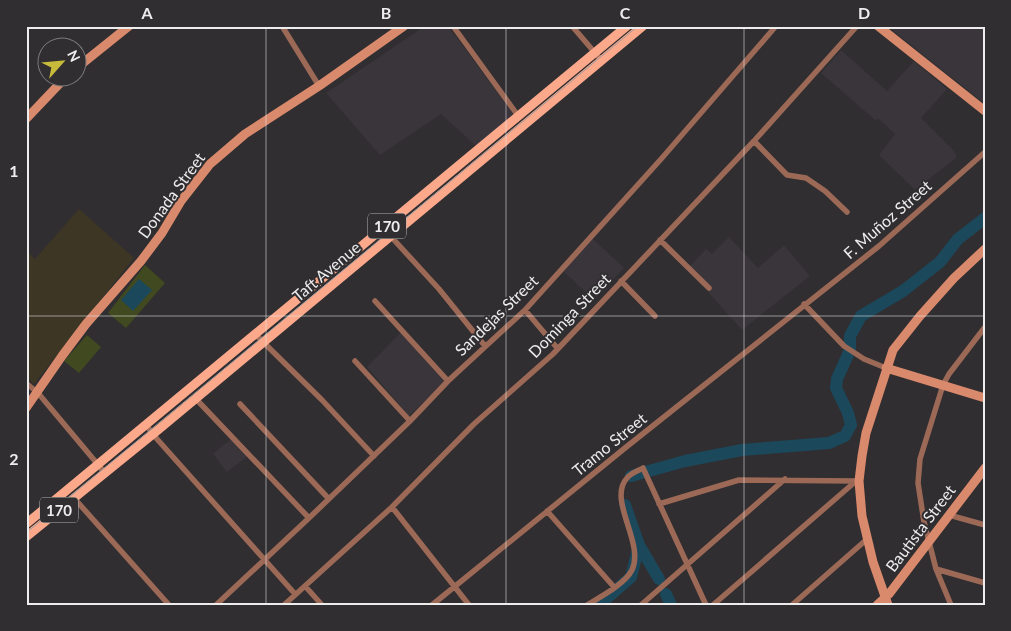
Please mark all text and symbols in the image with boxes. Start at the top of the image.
text: A [140,3,153,22]
text: B [381,3,391,22]
text: C [620,3,631,22]
text: D [858,3,870,22]
north arrow [38,38,88,88]
text: N [64,47,84,65]
street label: Donada Street [134,148,209,242]
text: 1 [9,161,19,180]
street label: F. Muñoz Street [839,175,935,262]
road number: 170 [368,214,406,238]
street label: Taft Avenue [288,237,364,305]
street label: Dominga Street [524,269,614,361]
street label: Sandejas Street [451,271,542,359]
street label: Tramo Street [568,408,650,480]
text: 2 [9,449,19,468]
street label: Bautista Street [881,481,959,575]
road number: 170 [40,498,78,522]

